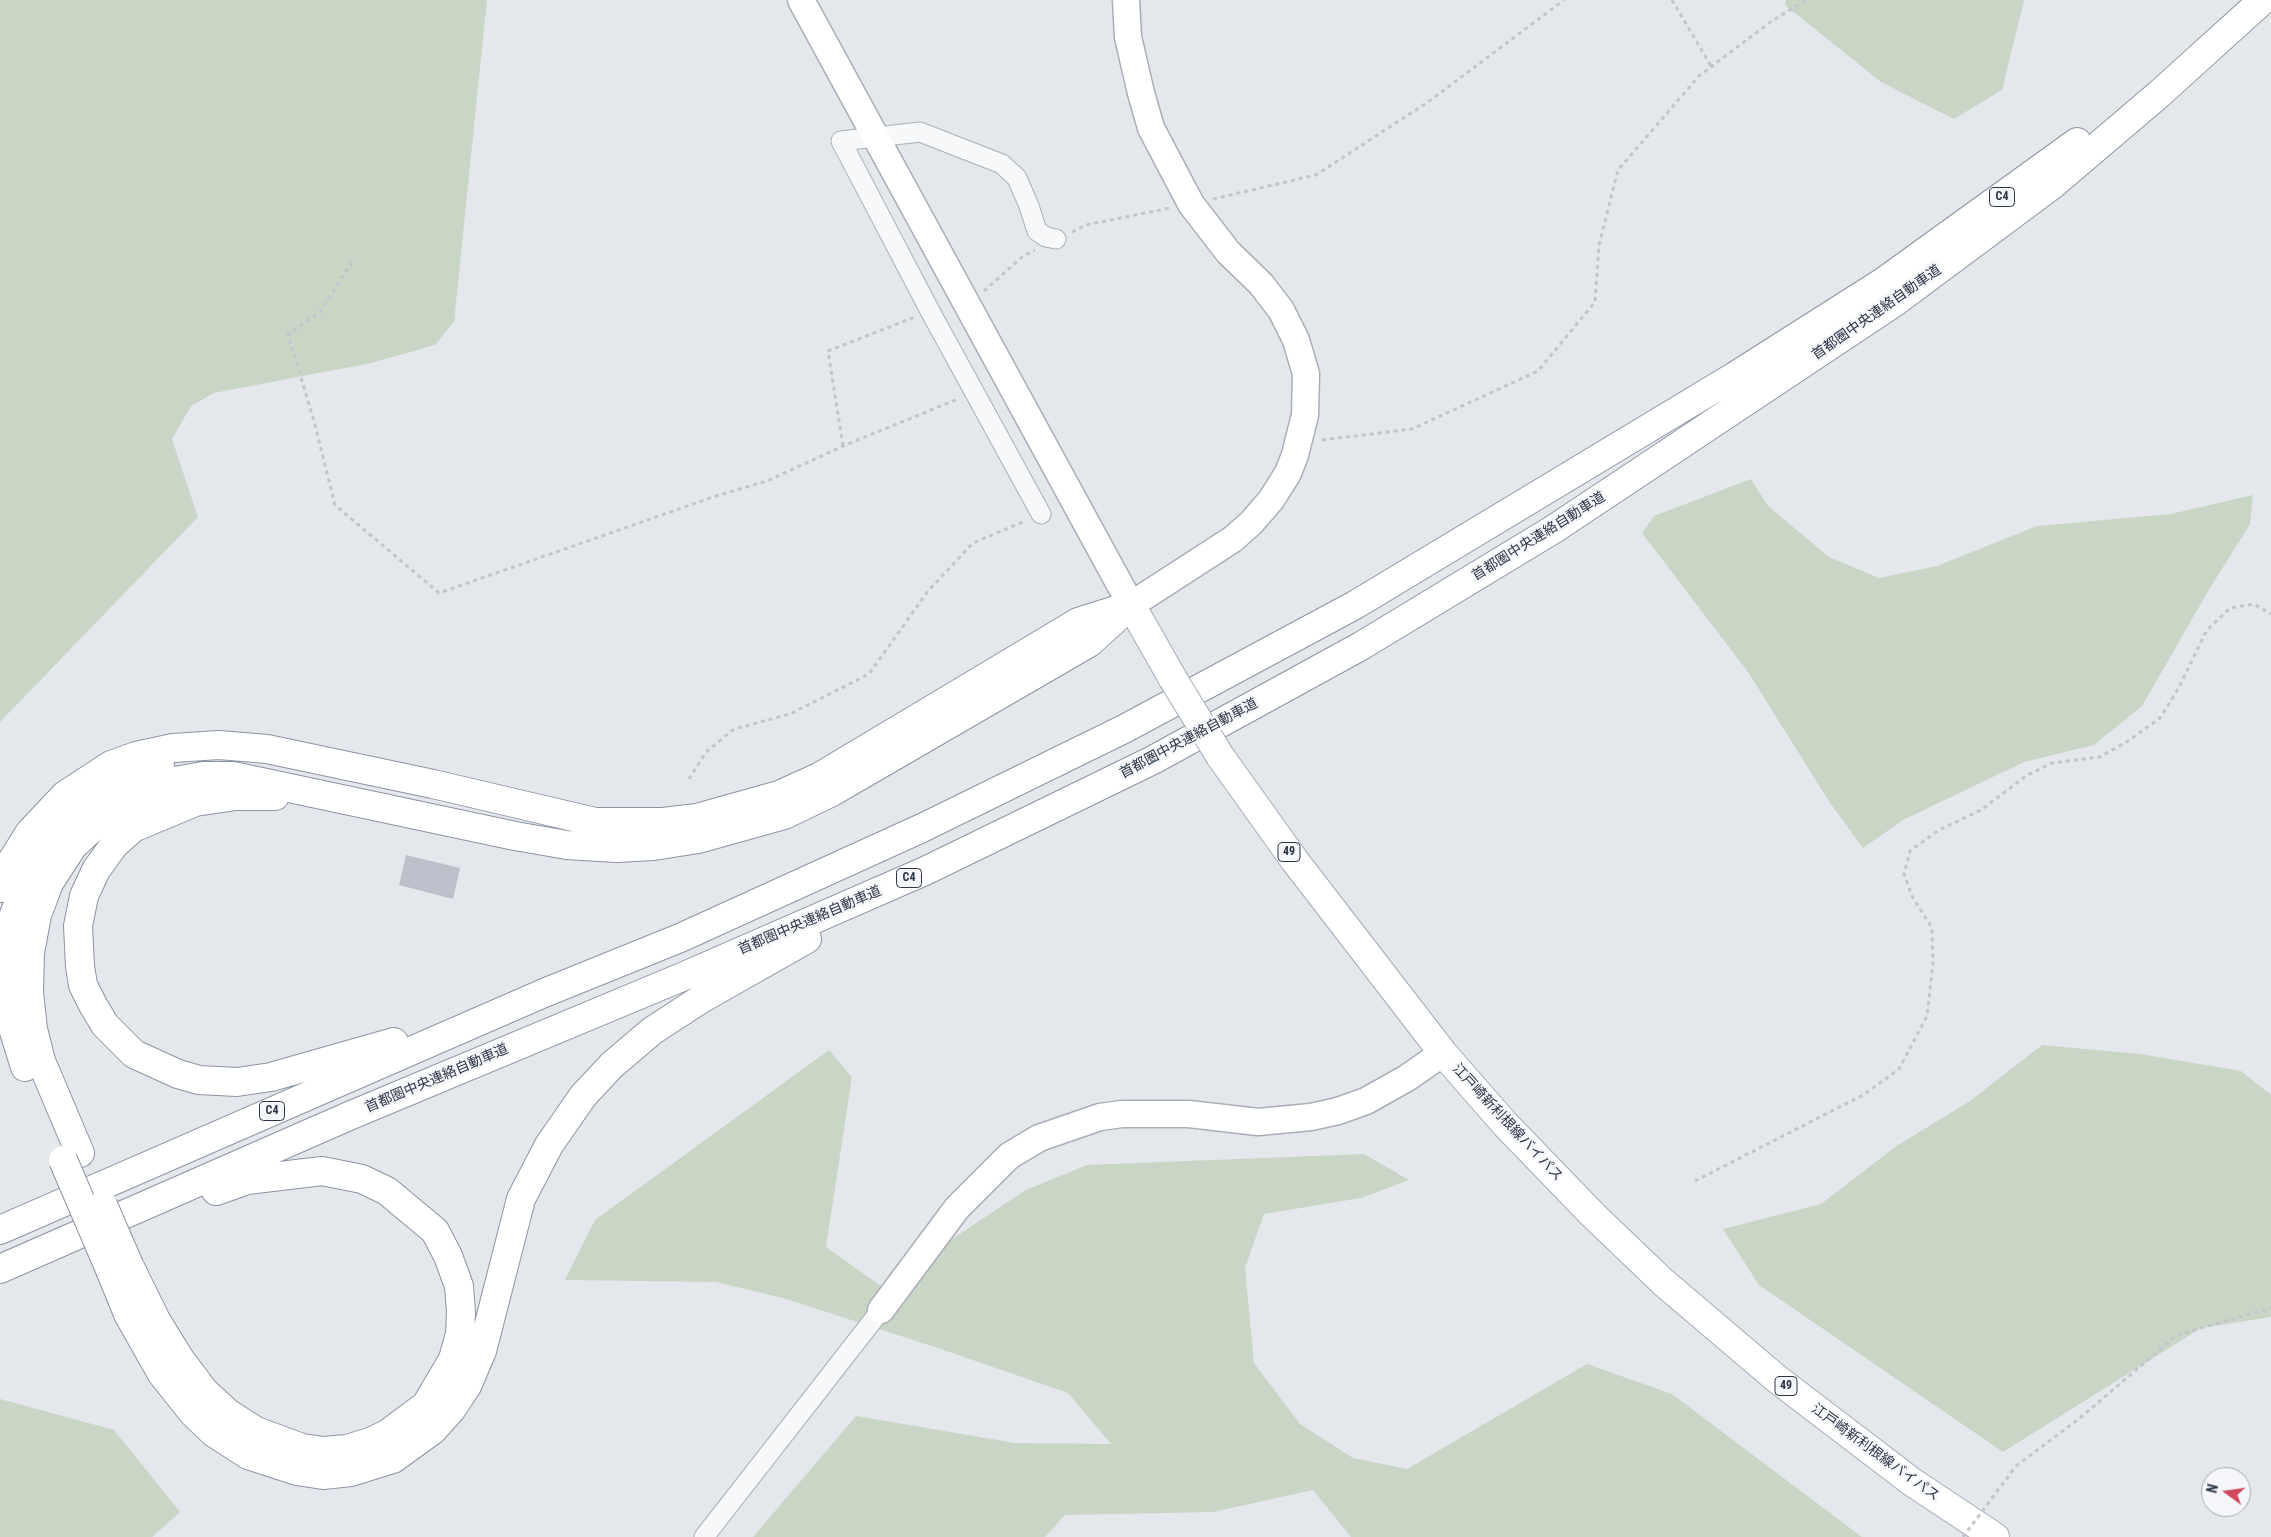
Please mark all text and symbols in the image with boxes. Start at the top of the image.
road number: C4 [1990,188,2014,206]
street label: 首都圏中央連絡自動車道 [1809,262,1945,364]
street label: 首都圏中央連絡自動車道 [1469,489,1609,585]
street label: 首都圏中央連絡自動車道 [1117,695,1261,783]
road number: 49 [1278,842,1300,862]
road number: C4 [896,868,922,888]
street label: 首都圏中央連絡自動車道 [736,883,884,959]
street label: 首都圏中央連絡自動車道 [363,1041,511,1117]
street label: 江戸崎新利根線バイパス [1448,1061,1566,1185]
road number: C4 [260,1102,284,1120]
road number: 49 [1775,1376,1797,1395]
street label: 江戸崎新利根線バイパス [1808,1401,1942,1505]
north arrow [2201,1467,2251,1517]
text: N [2204,1483,2221,1495]

